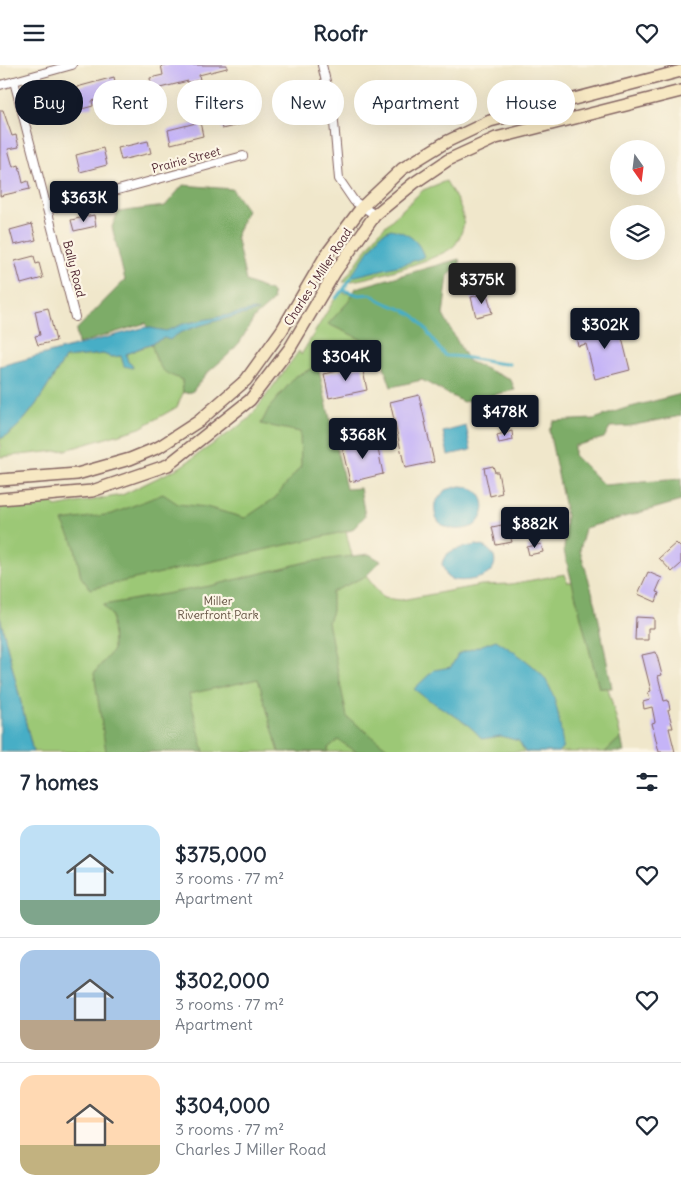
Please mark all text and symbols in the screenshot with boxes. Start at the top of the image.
icon: menu [20,19,48,47]
text: Roofr [313,19,368,47]
icon: heart [633,19,661,47]
chip: Buy [15,80,83,125]
chip: Rent [93,80,167,125]
chip: Filters [177,80,262,125]
chip: New [272,80,344,125]
chip: Apartment [354,80,477,125]
chip: House [487,80,575,125]
north arrow [610,140,665,195]
map controls [610,140,665,260]
street label: Prairie Street [150,143,222,176]
pin: $363K [49,181,119,223]
text: $363K [61,187,107,207]
button: layers [610,205,665,260]
street label: Charles J Miller Road [280,225,355,328]
street label: Bally Road [60,239,89,299]
pin: $375K [447,263,517,305]
text: $375K [460,269,504,289]
pin: $302K [570,307,640,350]
text: $302K [581,314,629,334]
pin: $304K [311,339,381,382]
text: $304K [322,346,370,366]
pin: $478K [470,395,540,437]
text: $478K [483,401,527,421]
pin: $368K [328,417,398,460]
text: $368K [340,424,386,444]
pin: $882K [500,507,570,549]
text: $882K [512,513,558,533]
park label: Miller Riverfront Park [177,593,259,622]
icon: filters [633,768,661,796]
text: 7 homes [20,769,99,796]
text: $375,000 [175,841,267,868]
icon: home [60,845,120,905]
icon: heart [633,861,661,889]
text: 3 rooms · 77 m² [175,868,284,888]
text: Apartment [175,888,253,908]
text: $302,000 [175,967,270,994]
icon: home [60,970,120,1030]
icon: heart [633,986,661,1014]
text: 3 rooms · 77 m² [175,994,284,1014]
text: Apartment [175,1014,253,1034]
text: $304,000 [175,1092,270,1119]
icon: home [60,1095,120,1155]
icon: heart [633,1111,661,1139]
text: 3 rooms · 77 m² [175,1119,284,1139]
text: Charles J Miller Road [175,1139,326,1159]

